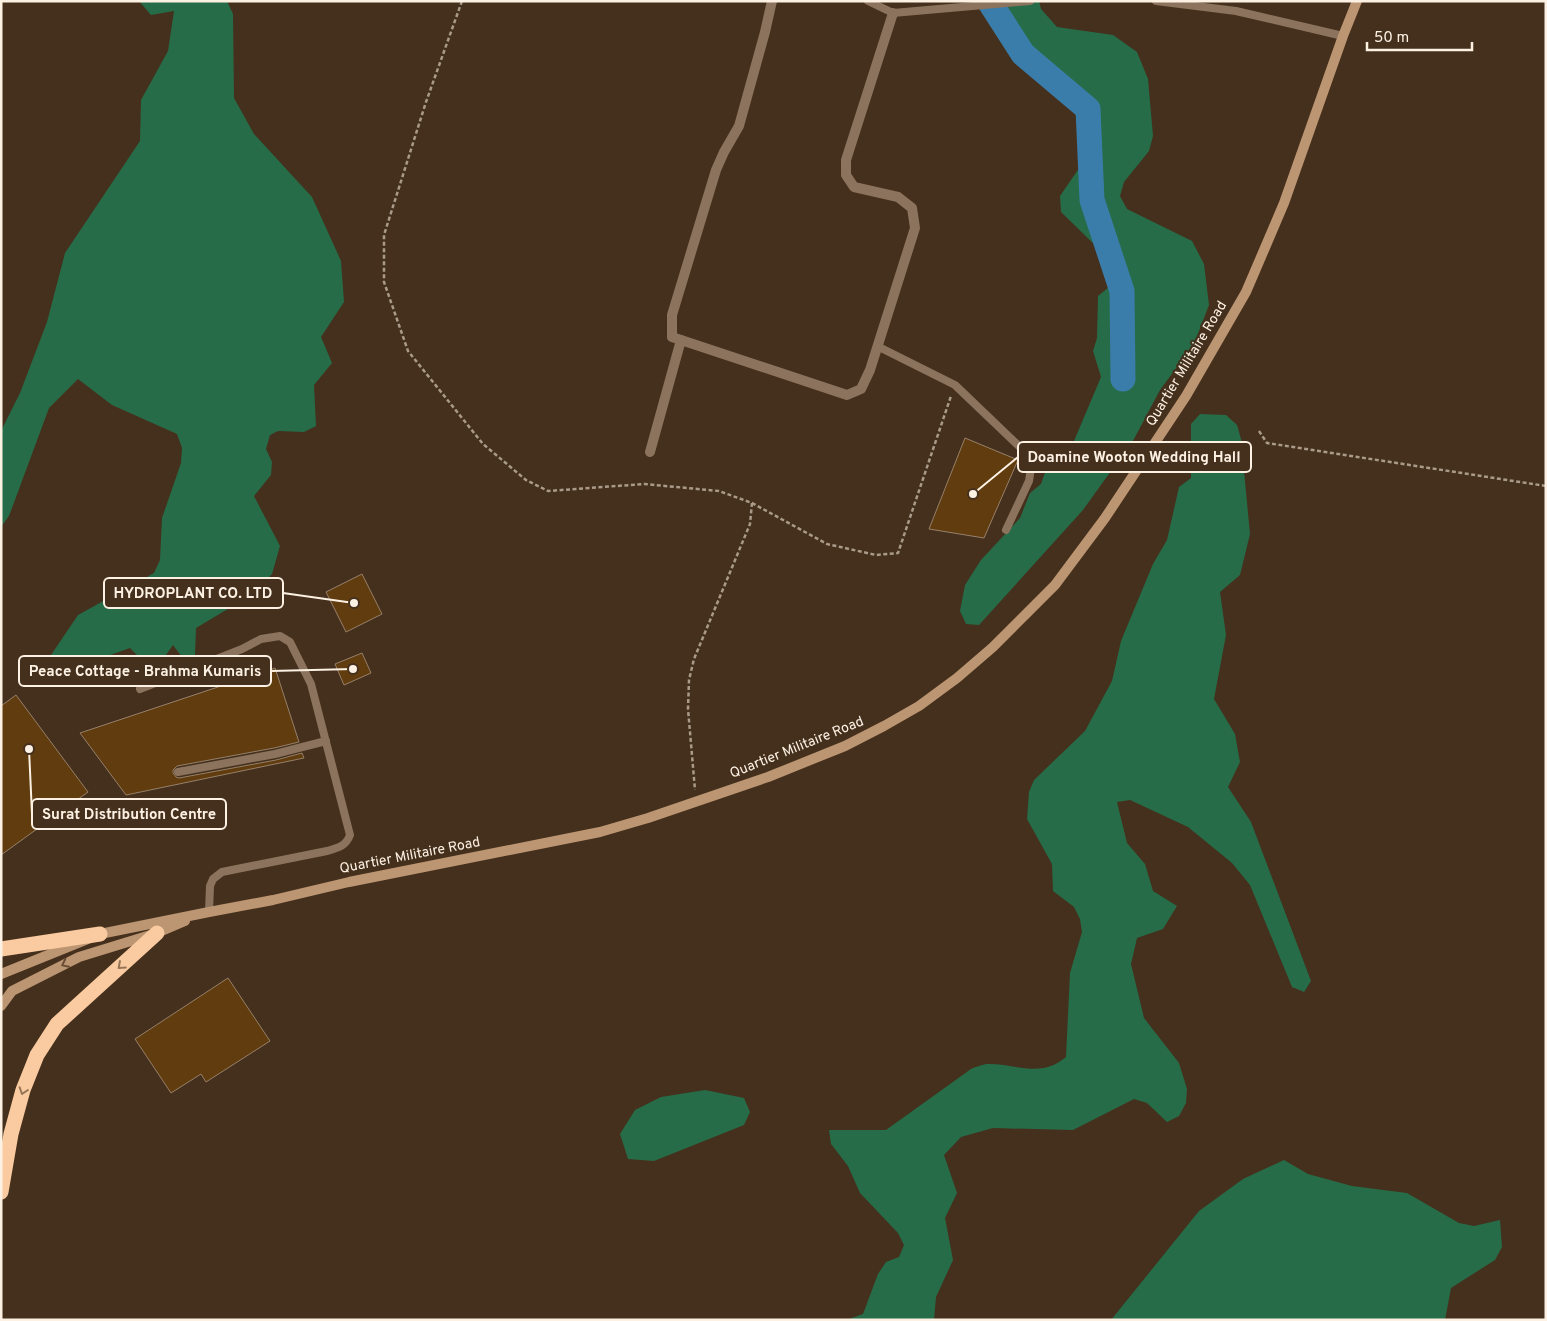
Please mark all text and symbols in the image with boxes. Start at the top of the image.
scale bar [1367,20,1472,52]
text: 50 m [1374,29,1409,48]
street label: Quartier Militaire Road [1143,298,1231,430]
callout: Doamine Wooton Wedding Hall [1018,442,1251,472]
text: Doamine Wooton Wedding Hall [1027,449,1241,468]
callout: HYDROPLANT CO. LTD [104,578,283,608]
text: HYDROPLANT CO. LTD [113,585,273,604]
callout: Peace Cottage - Brahma Kumaris [19,656,271,686]
text: Peace Cottage - Brahma Kumaris [29,663,261,682]
street label: Quartier Militaire Road [728,713,866,783]
callout: Surat Distribution Centre [32,799,226,829]
text: Surat Distribution Centre [42,806,216,825]
street label: Quartier Militaire Road [338,834,482,878]
one-way arrow [61,958,70,968]
one-way arrow [117,960,126,969]
one-way arrow [19,1087,29,1095]

